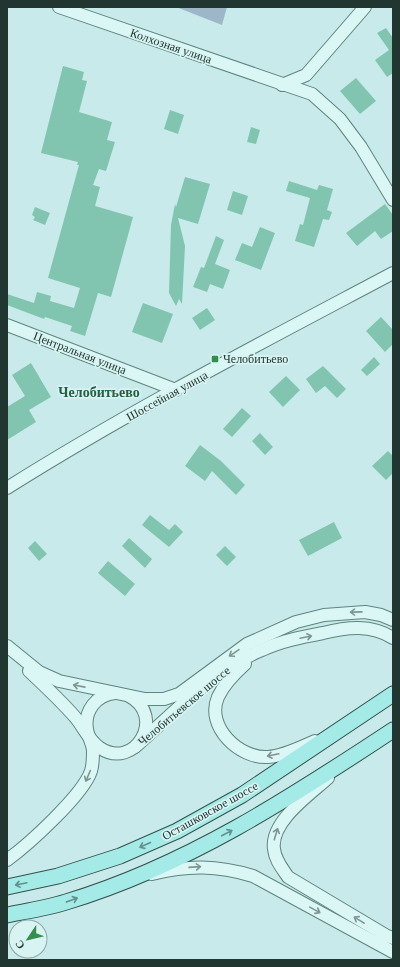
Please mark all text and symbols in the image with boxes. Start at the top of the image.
street label: Колхозная улица [128,25,214,67]
street label: Центральная улица [31,329,129,377]
place label: Челобитьево [223,352,288,366]
marker: Челобитьево [210,354,220,364]
street label: Шоссейная улица [124,368,211,424]
district label: Челобитьево [58,385,140,400]
one-way arrow [350,608,363,616]
one-way arrow [299,632,312,640]
one-way arrow [229,649,240,657]
street label: Челобитьевское шоссе [135,663,233,749]
one-way arrow [73,682,86,690]
one-way arrow [267,752,280,760]
one-way arrow [84,769,92,781]
street label: Осташковское шоссе [160,779,260,843]
one-way arrow [221,828,233,836]
one-way arrow [273,828,280,841]
one-way arrow [139,842,151,849]
one-way arrow [188,864,201,871]
one-way arrow [15,880,28,888]
one-way arrow [66,896,79,903]
one-way arrow [309,906,321,914]
one-way arrow [353,915,365,923]
north arrow [8,919,48,959]
text: С [13,938,27,951]

